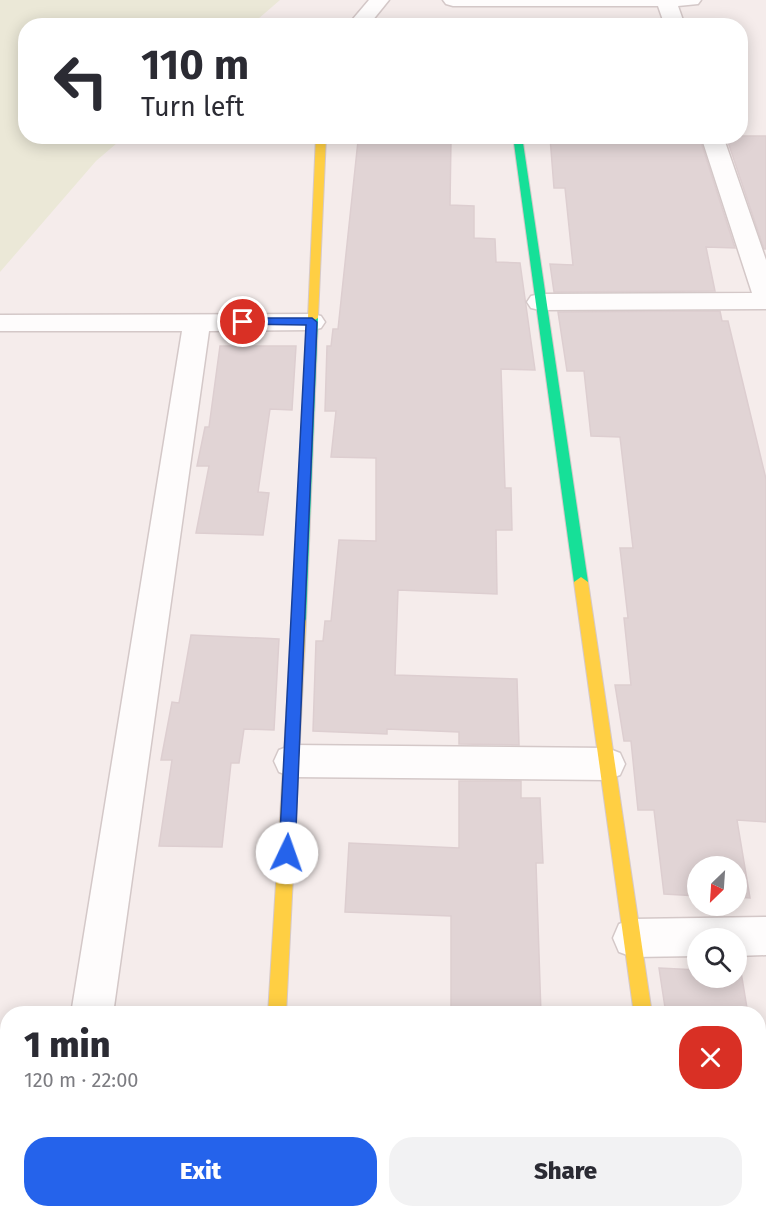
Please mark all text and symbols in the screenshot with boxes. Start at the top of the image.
text: 110 m [141,40,249,90]
icon: left [42,42,120,120]
text: Turn left [141,91,244,123]
pin [217,296,268,347]
icon: arrive [226,305,259,338]
position arrow [255,821,319,885]
north arrow [687,856,747,916]
map controls [687,856,747,988]
button: search [687,928,747,988]
text: 1 min [24,1023,110,1067]
button: close [679,1026,742,1089]
text: 120 m · 22:00 [24,1068,138,1092]
button: Exit [24,1137,377,1206]
button: Share [389,1137,742,1206]

